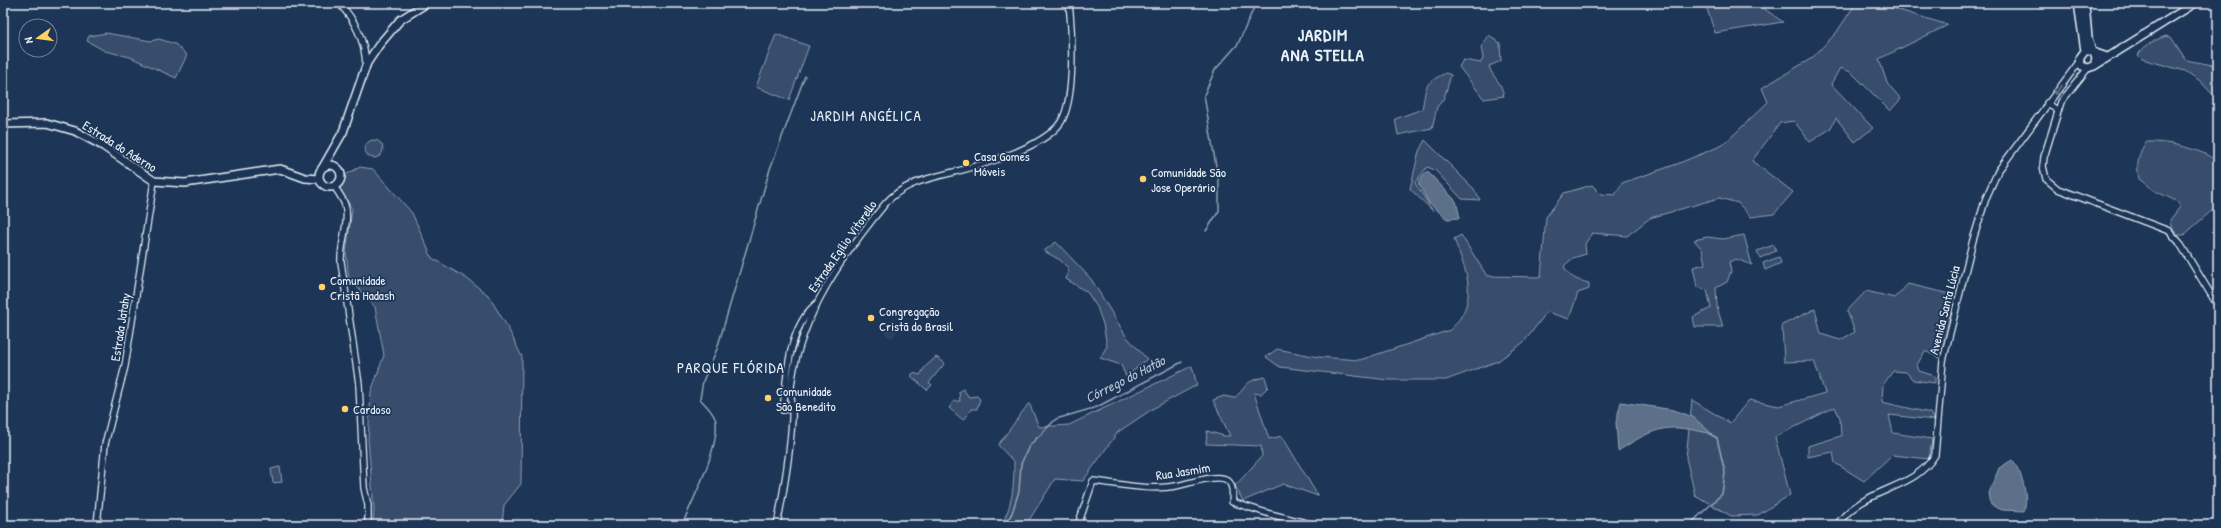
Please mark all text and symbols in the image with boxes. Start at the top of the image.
north arrow [18,18,58,58]
district label: JARDIM ANA STELLA [1281,23,1365,66]
text: N [21,36,36,45]
one-way arrow [2053,84,2062,95]
district label: JARDIM ANGÉLICA [810,105,922,126]
street label: Estrada do Aderno [79,116,161,176]
place label: Casa Gomes Móveis [974,147,1030,180]
marker: Casa Gomes Móveis [961,158,971,168]
place label: Comunidade São Jose Operário [1151,163,1226,196]
marker: Comunidade São Jose Operário [1138,174,1148,184]
street label: Estrada Egílio Vitorello [804,196,880,296]
street label: Avenida Santa Lúcia [1924,264,1964,356]
place label: Comunidade Cristã Hadash [330,271,395,304]
marker: Comunidade Cristã Hadash [317,282,327,292]
street label: Estrada Jatahy [106,291,134,362]
place label: Congregação Cristã do Brasil [879,302,954,335]
marker: Congregação Cristã do Brasil [866,313,876,323]
water label: Córrego do Hatão [1082,350,1170,408]
district label: PARQUE FLÓRIDA [677,357,785,378]
place label: Comunidade São Benedito [776,382,836,415]
marker: Comunidade São Benedito [763,393,773,403]
place label: Cardoso [353,400,391,418]
marker: Cardoso [340,404,350,414]
street label: Rua Jasmim [1155,458,1212,484]

